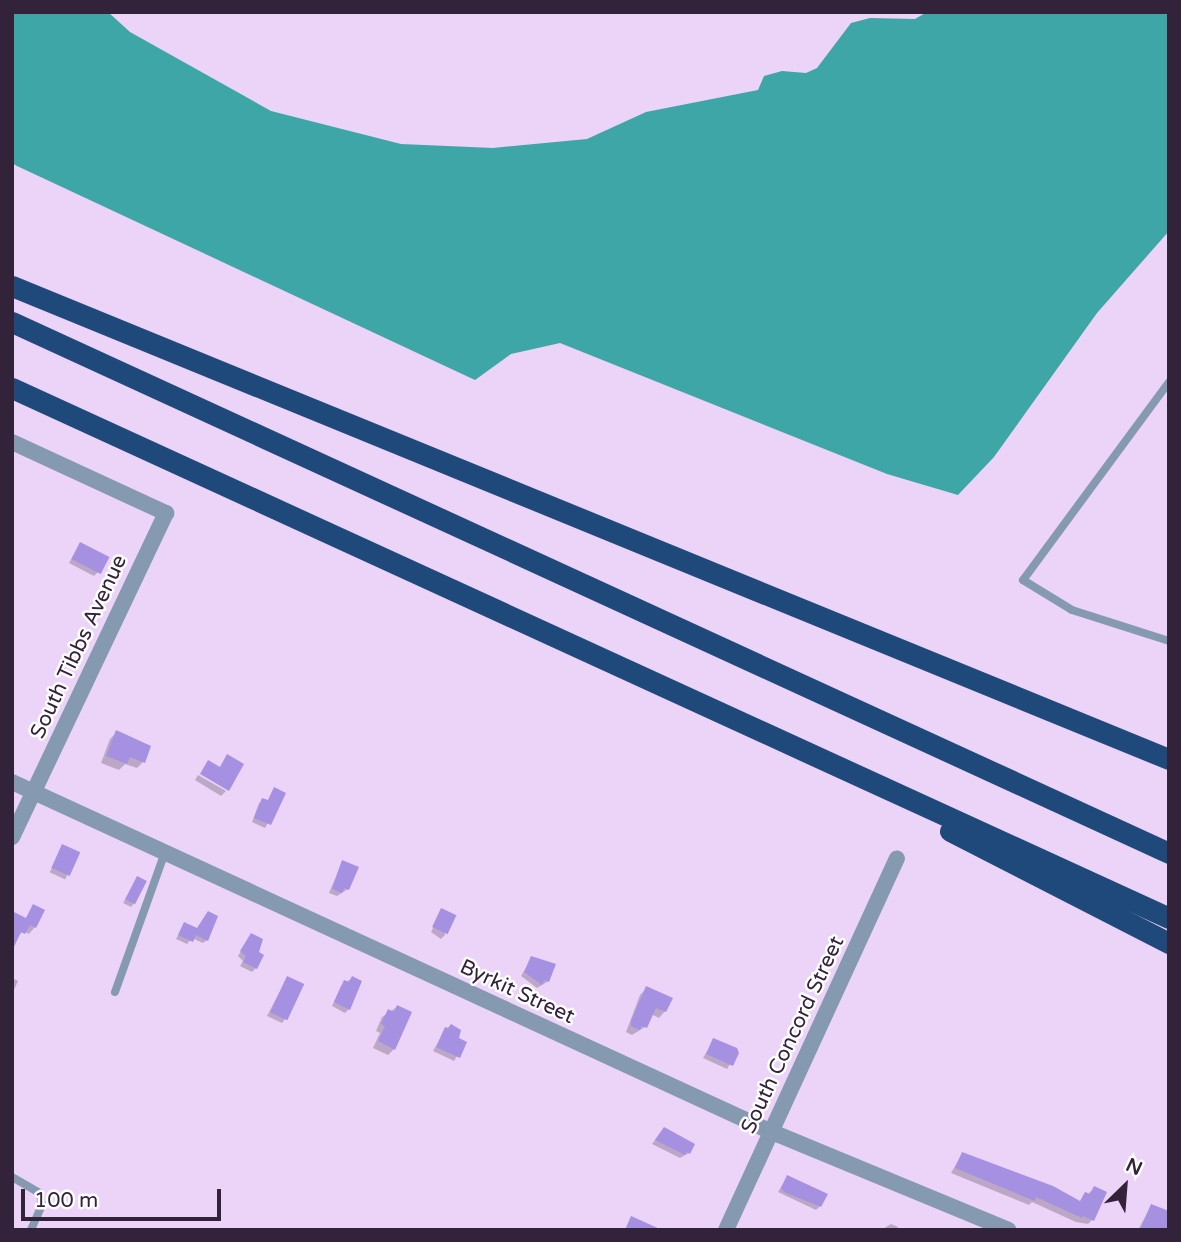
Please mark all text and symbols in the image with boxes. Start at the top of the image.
street label: South Tibbs Avenue [25,551,133,743]
street label: South Concord Street [736,932,850,1138]
street label: Byrkit Street [456,954,578,1030]
north arrow [1090,1151,1160,1221]
text: N [1122,1154,1145,1180]
scale bar [24,1176,224,1220]
text: 100 m [34,1188,98,1213]

